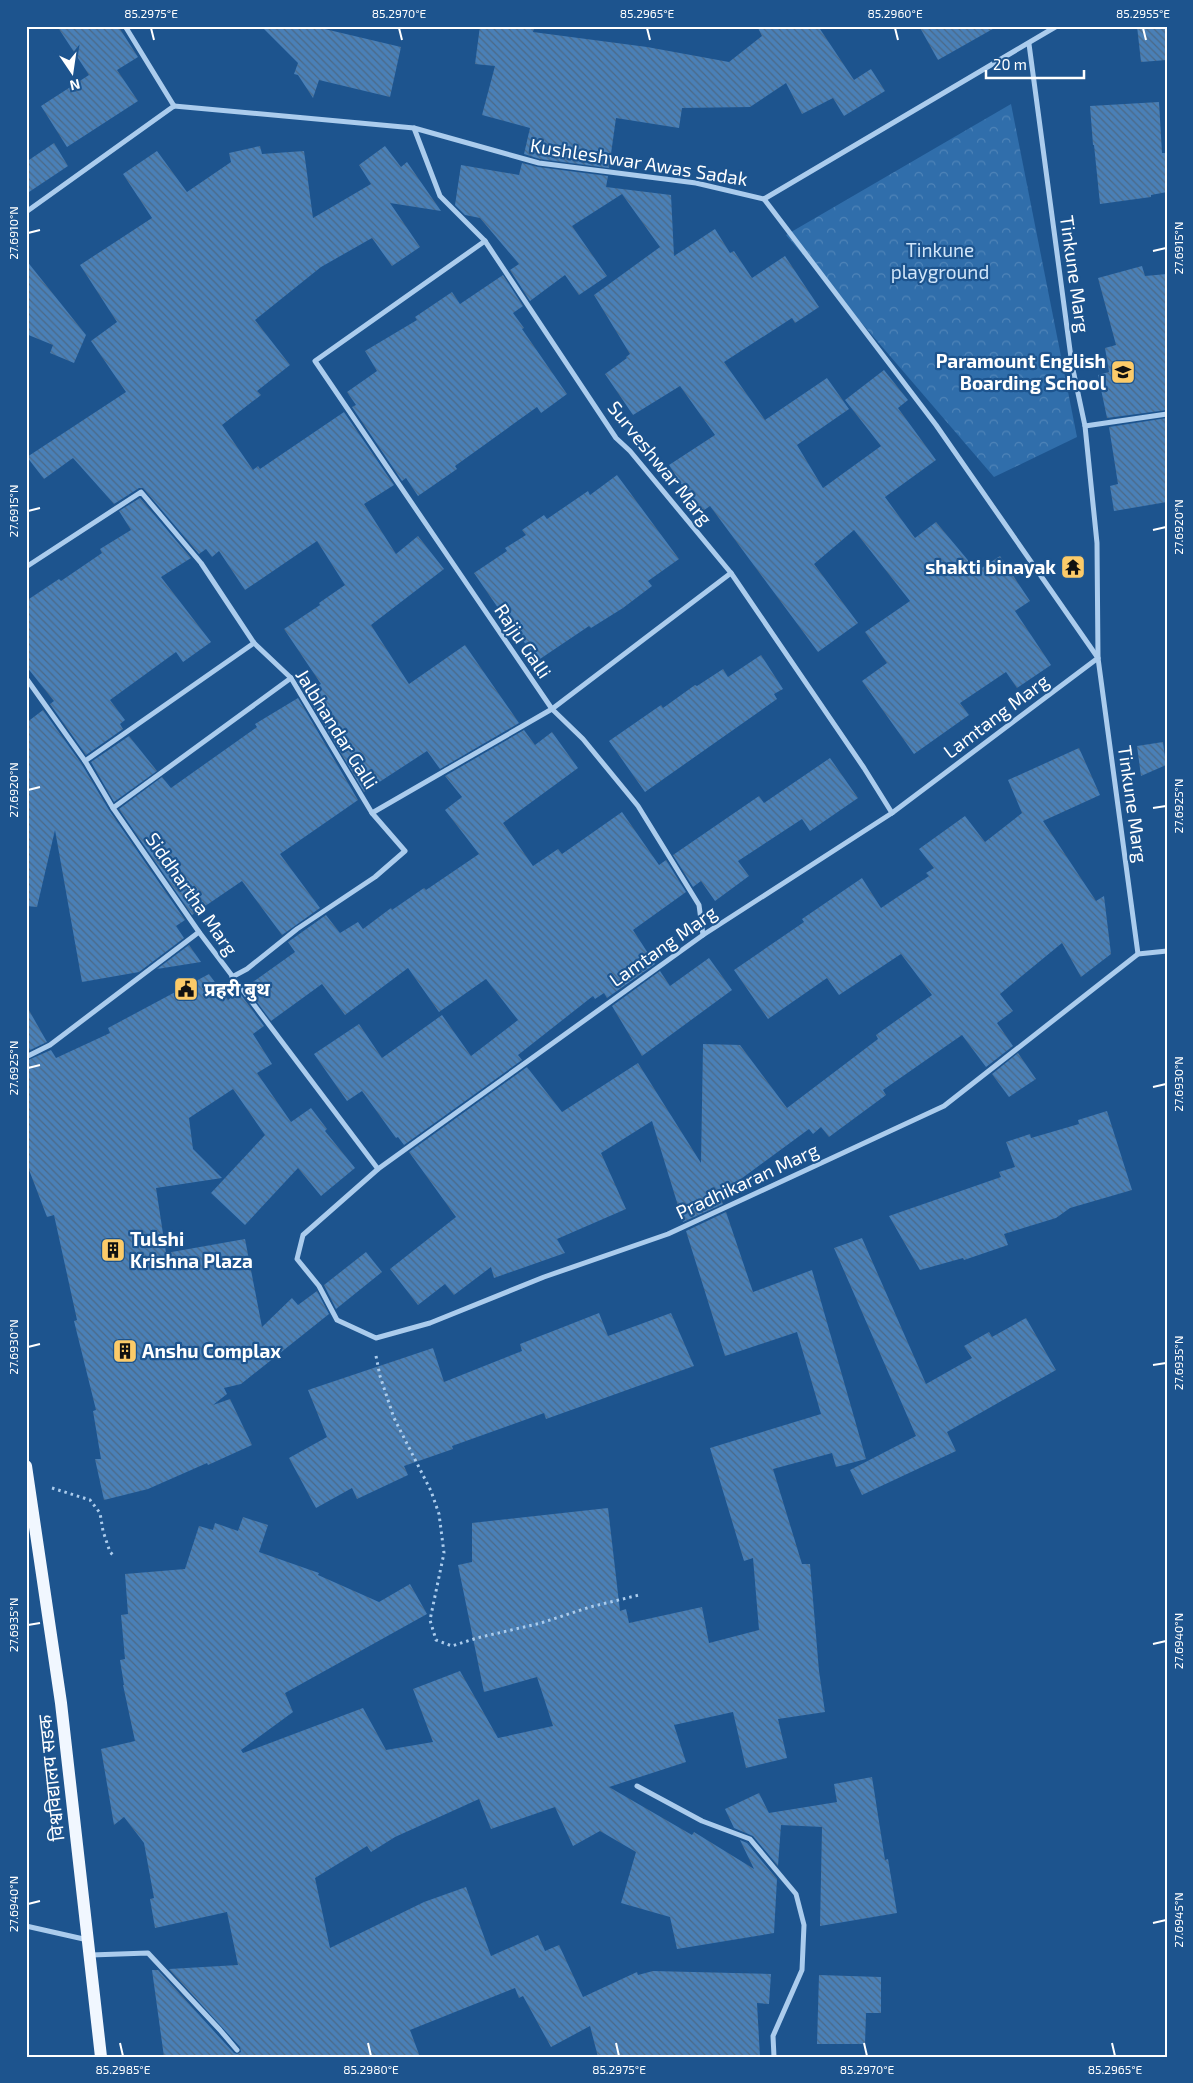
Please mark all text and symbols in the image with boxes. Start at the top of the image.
text: 85.2975°E [124,6,178,20]
text: 85.2970°E [372,6,427,20]
text: 85.2965°E [620,6,674,20]
text: 85.2960°E [867,6,923,20]
text: 85.2955°E [1116,6,1170,20]
north arrow [48,48,98,98]
scale bar [986,48,1083,80]
text: 20 m [993,55,1027,73]
text: N [68,76,82,95]
street label: Kushleshwar Awas Sadak [529,133,750,190]
text: 27.6910°N [6,206,20,260]
street label: Tinkune Marg [1056,214,1095,334]
text: 27.6915°N [1171,222,1185,274]
park label: Tinkune playground [891,238,989,283]
place label: Paramount English Boarding School [936,349,1107,394]
school or university icon: Paramount English Boarding School [1110,359,1136,385]
street label: Surveshwar Marg [603,396,718,530]
text: 27.6915°N [6,485,20,537]
text: 27.6920°N [1171,499,1185,555]
temple icon: shakti binayak [1060,554,1086,580]
place label: shakti binayak [925,555,1056,579]
street label: Rajju Galli [490,599,557,682]
street label: Jalbhandar Galli [291,665,383,793]
street label: Lamtang Marg [939,668,1053,763]
street label: Tinkune Marg [1114,744,1153,864]
text: 27.6920°N [6,762,20,818]
text: 27.6925°N [1171,779,1185,833]
street label: Siddhartha Marg [142,828,243,960]
street label: Lamtang Marg [605,900,721,991]
public building icon: प्रहरी बुथ [173,976,199,1002]
place label: प्रहरी बुथ [204,977,270,1002]
text: 27.6925°N [6,1041,20,1095]
text: 27.6930°N [1171,1056,1185,1112]
street label: Pradhikaran Marg [672,1137,822,1224]
place label: Tulshi Krishna Plaza [130,1227,253,1272]
building icon: Tulshi Krishna Plaza [100,1237,126,1263]
text: 27.6930°N [6,1319,20,1375]
text: 27.6935°N [1171,1336,1185,1390]
building icon: Anshu Complax [112,1338,138,1364]
place label: Anshu Complax [142,1339,281,1362]
text: 27.6935°N [6,1598,20,1652]
text: 27.6940°N [1171,1613,1185,1669]
street label: विश्वविद्यालय सडक [32,1713,69,1842]
text: 27.6940°N [6,1876,20,1932]
text: 27.6945°N [1171,1892,1185,1948]
text: 85.2985°E [96,2062,151,2076]
text: 85.2980°E [343,2062,399,2076]
text: 85.2975°E [592,2062,646,2076]
text: 85.2970°E [840,2062,895,2076]
text: 85.2965°E [1088,2062,1142,2076]

